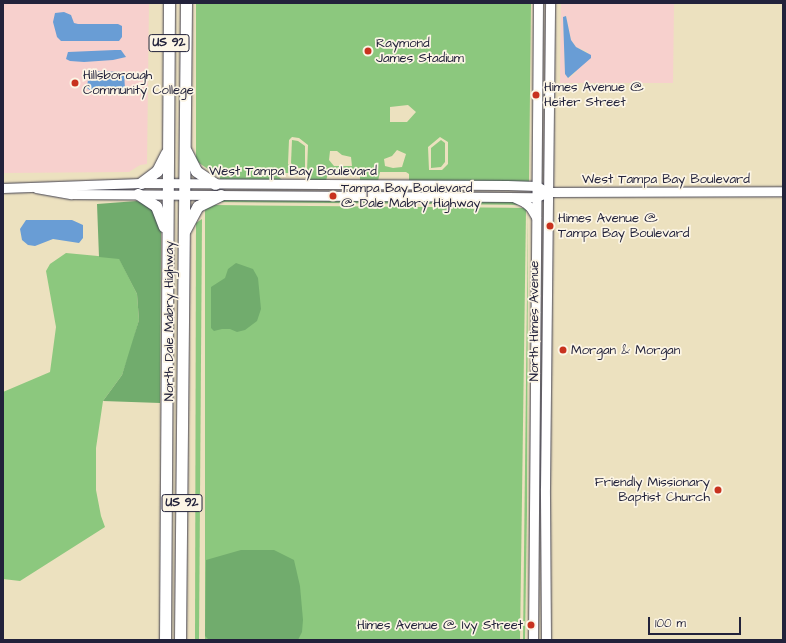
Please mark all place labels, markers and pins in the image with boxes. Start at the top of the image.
place label: Raymond James Stadium [376,36,464,67]
marker: Raymond James Stadium [363,46,373,56]
place label: Hillsborough Community College [83,68,194,99]
marker: Hillsborough Community College [70,78,80,88]
place label: Himes Avenue @ Heiter Street [544,80,644,111]
marker: Himes Avenue @ Heiter Street [531,90,541,100]
place label: Tampa Bay Boulevard @ Dale Mabry Highway [341,181,481,212]
marker: Tampa Bay Boulevard @ Dale Mabry Highway [328,191,338,201]
place label: Himes Avenue @ Tampa Bay Boulevard [558,211,690,242]
marker: Himes Avenue @ Tampa Bay Boulevard [545,221,555,231]
place label: Morgan & Morgan [571,342,680,358]
marker: Morgan & Morgan [558,345,568,355]
place label: Friendly Missionary Baptist Church [595,475,710,506]
marker: Friendly Missionary Baptist Church [713,485,723,495]
place label: Himes Avenue @ Ivy Street [357,617,523,633]
marker: Himes Avenue @ Ivy Street [526,620,536,630]

